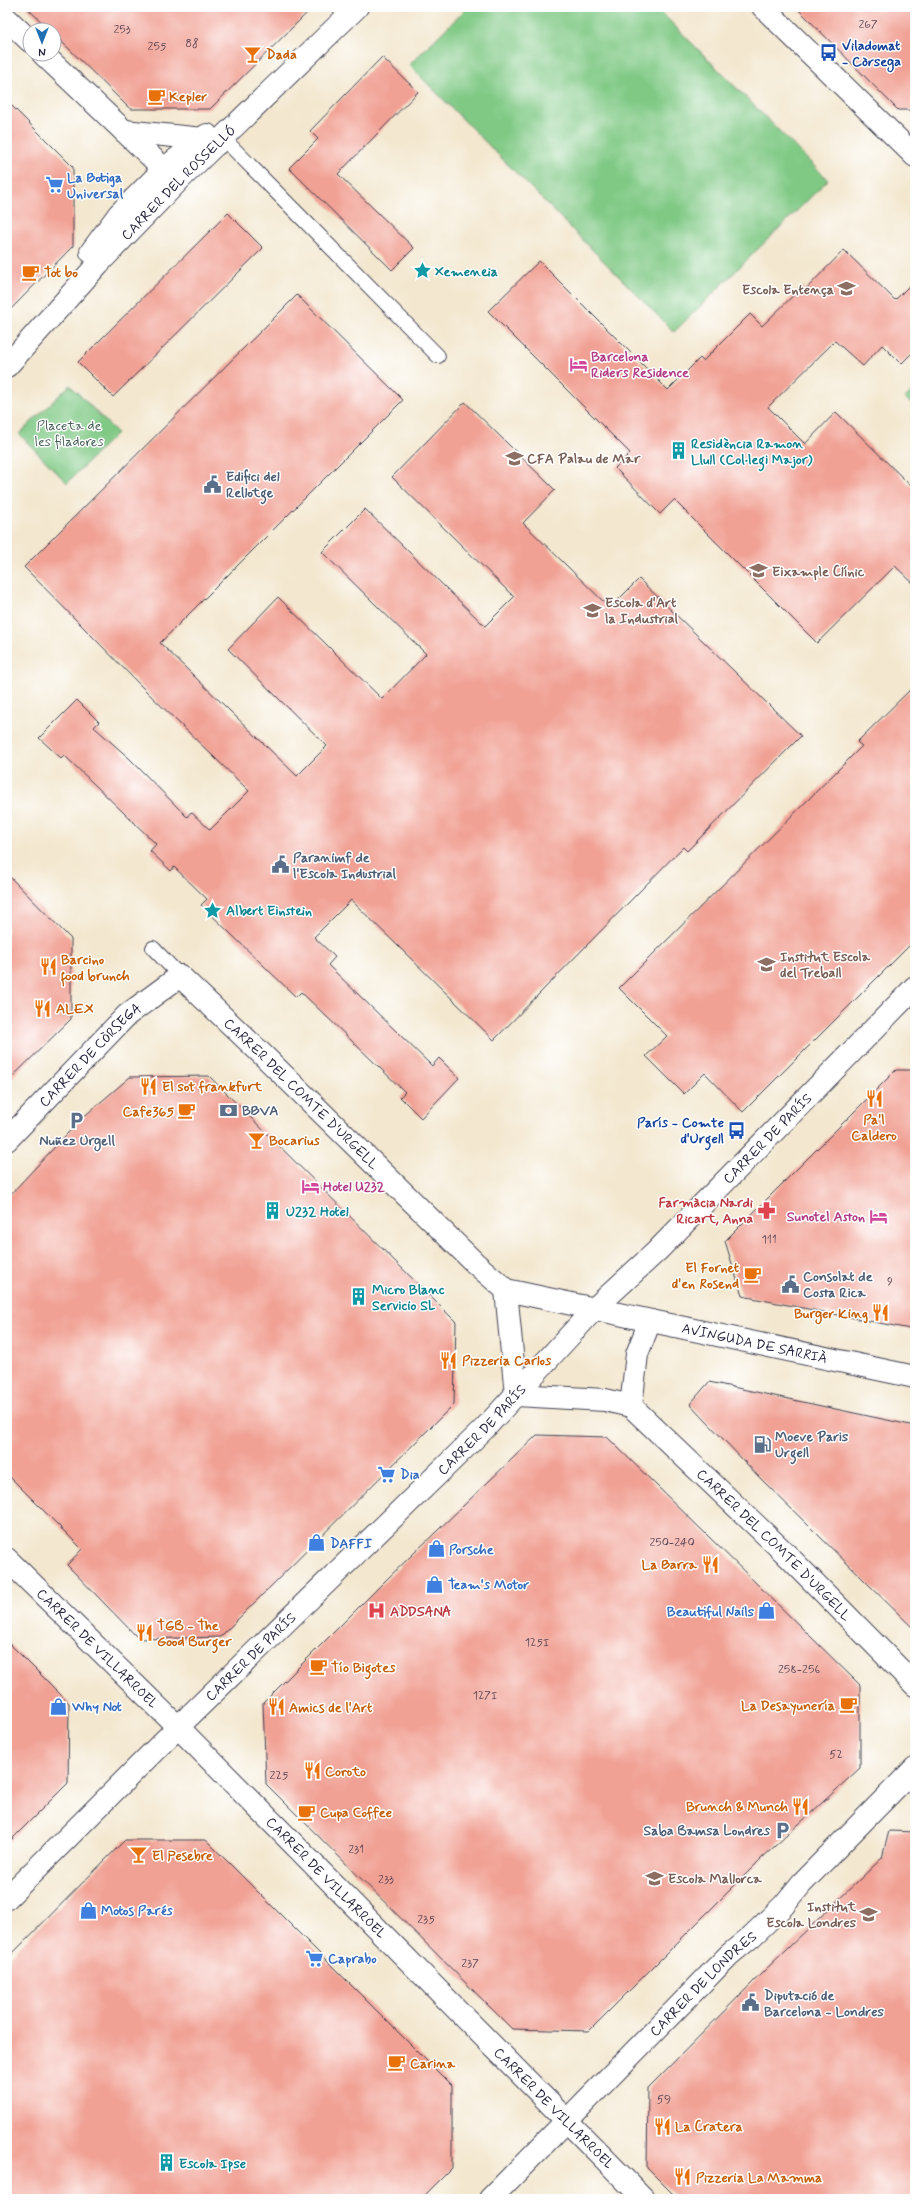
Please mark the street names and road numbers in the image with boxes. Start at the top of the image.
street label: CARRER DEL ROSSELLÓ [118,122,240,245]
street label: CARRER DE CÒRSEGA [36,1000,145,1111]
street label: CARRER DEL COMTE D'URGELL [220,1014,383,1174]
street label: CARRER DE PARÍS [720,1090,816,1188]
street label: AVINGUDA DE SARRIÀ [680,1320,829,1368]
street label: CARRER DE PARÍS [434,1381,531,1479]
street label: CARRER DEL COMTE D'URGELL [692,1465,855,1625]
street label: CARRER DE VILLARROEL [32,1585,162,1713]
street label: CARRER DE PARÍS [202,1609,301,1705]
street label: CARRER DE VILLARROEL [262,1813,390,1943]
street label: CARRER DE LONDRES [646,1928,761,2041]
street label: CARRER DE VILLARROEL [489,2044,617,2173]

